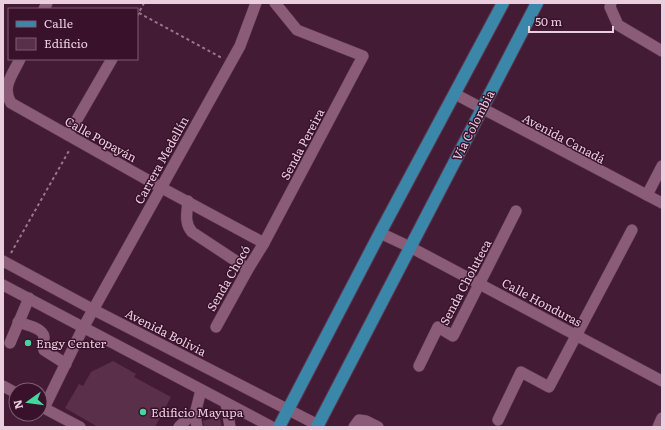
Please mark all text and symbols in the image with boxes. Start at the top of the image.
legend [8,8,138,60]
scale bar [529,8,613,34]
text: 50 m [535,12,562,30]
text: Calle [44,14,73,32]
text: Edificio [44,34,88,52]
street label: Vía Colombia [448,86,499,163]
street label: Senda Pereira [276,105,329,183]
street label: Avenida Canadá [519,109,609,168]
street label: Calle Popayán [62,112,140,166]
street label: Carrera Medellín [129,113,193,207]
street label: Senda Choluteca [435,235,495,328]
street label: Senda Chocó [202,242,254,314]
street label: Calle Honduras [499,273,586,331]
street label: Avenida Bolivia [122,304,210,360]
place label: Engy Center [36,334,107,352]
marker: Engy Center [23,338,33,348]
north arrow [8,382,48,422]
text: N [8,398,26,411]
place label: Edificio Mayupa [151,403,244,421]
marker: Edificio Mayupa [138,407,148,417]

